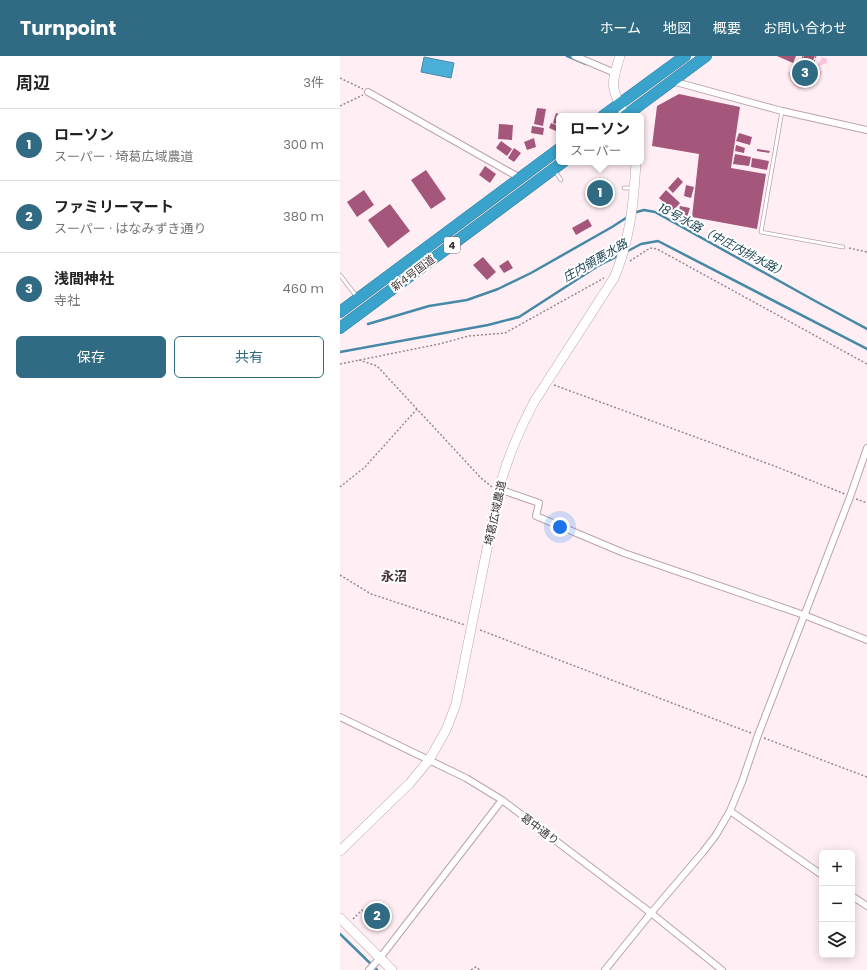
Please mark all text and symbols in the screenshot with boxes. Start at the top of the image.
text: Turnpoint [20,15,116,42]
text: ホーム [599,18,641,38]
text: 地図 [663,18,691,38]
text: 概要 [713,18,741,38]
text: お問い合わせ [763,18,847,38]
pin: 3 [792,58,818,88]
text: 周辺 [16,71,50,95]
text: 3件 [303,73,324,92]
popup [556,113,644,165]
text: ローソン [570,118,630,139]
text: ローソン [54,124,114,145]
text: 1 [27,135,31,154]
text: 300 m [283,135,324,154]
text: スーパー [570,141,622,160]
text: スーパー · 埼葛広域農道 [54,147,194,166]
pin: 1 [587,178,613,208]
text: ファミリーマート [54,196,174,217]
water label: 18号水路（中庄内排水路） [656,199,790,281]
text: 2 [25,207,33,226]
text: 380 m [283,207,324,226]
text: スーパー · はなみずき通り [54,219,207,238]
water label: 庄内領悪水路 [560,234,631,285]
road number: 4 [444,237,460,253]
street label: 新4号国道 [388,251,438,295]
text: 浅間神社 [54,268,114,289]
text: 3 [25,279,33,298]
text: 460 m [283,279,324,298]
text: 寺社 [54,291,80,310]
button: 保存 [16,336,166,378]
button: 共有 [174,336,324,378]
street label: 埼葛広域農道 [480,479,510,547]
your location [550,517,570,537]
district label: 永沼 [381,567,407,586]
street label: 葛中通り [518,809,562,849]
map controls [819,850,855,958]
button: + [819,850,855,886]
button: − [819,886,855,922]
pin: 2 [364,901,390,931]
button: layers [819,922,855,958]

